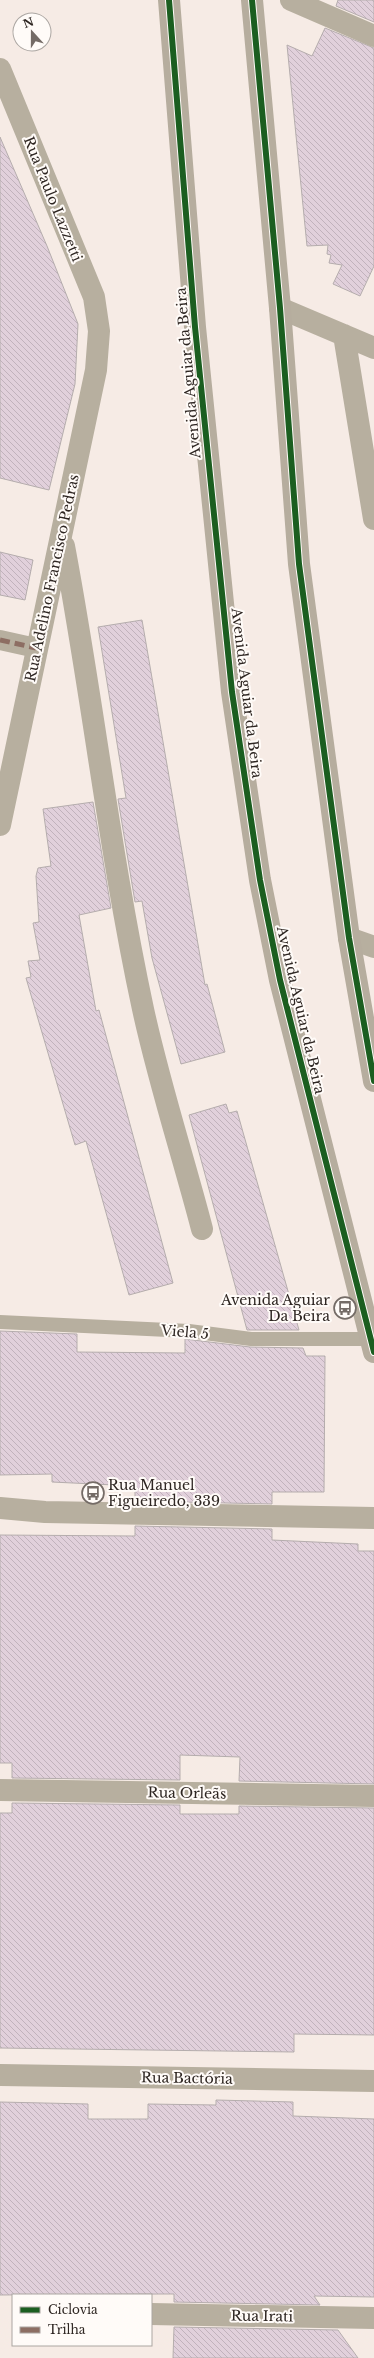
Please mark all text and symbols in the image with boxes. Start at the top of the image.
north arrow [12,12,52,52]
text: N [21,14,36,31]
street label: Rua Paulo Lazzetti [20,134,86,264]
street label: Avenida Aguiar da Beira [172,286,205,460]
street label: Rua Adelino Francisco Pedras [21,473,83,683]
street label: Avenida Aguiar da Beira [227,606,266,780]
street label: Avenida Aguiar da Beira [273,923,329,1096]
place label: Avenida Aguiar Da Beira [220,1291,330,1325]
bus stop icon: Avenida Aguiar Da Beira [332,1295,358,1321]
street label: Viela 5 [159,1321,210,1343]
place label: Rua Manuel Figueiredo, 339 [108,1476,220,1510]
bus stop icon: Rua Manuel Figueiredo, 339 [80,1480,106,1506]
street label: Rua Orleãs [148,1783,226,1803]
street label: Rua Bactória [141,2068,233,2088]
legend [12,2294,152,2346]
text: Ciclovia [48,2302,98,2317]
street label: Rua Irati [231,2306,294,2326]
text: Trilha [48,2322,86,2337]

